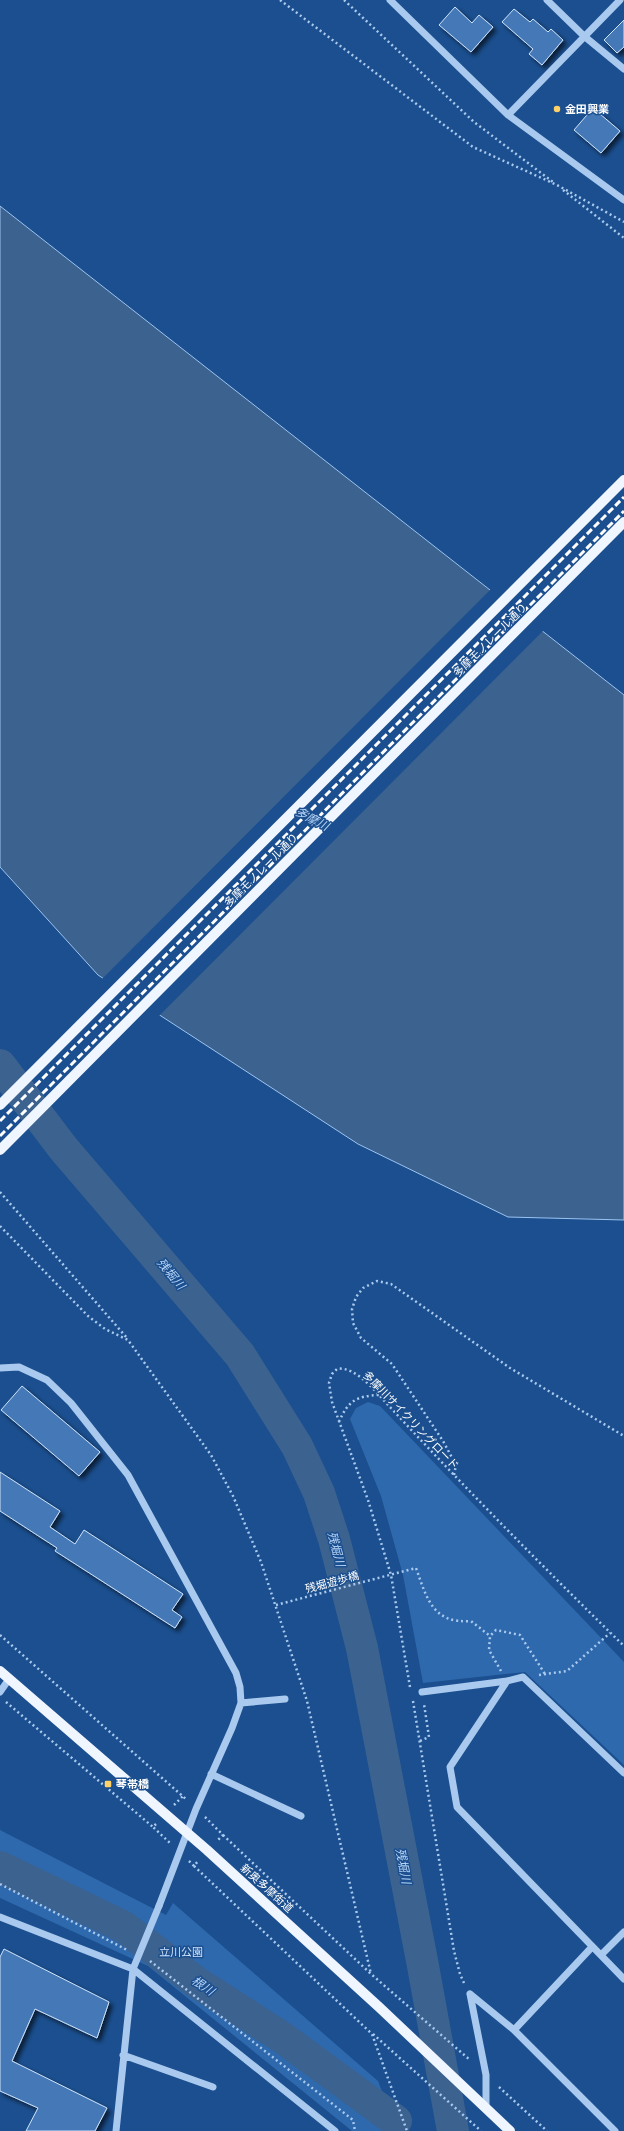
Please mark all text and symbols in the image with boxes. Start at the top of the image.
place label: 金田興業 [565,103,609,116]
marker: 金田興業 [552,104,562,114]
street label: 多摩モノレール通り [451,601,530,680]
water label: 多摩川 [293,804,333,835]
street label: 多摩モノレール通り [222,831,301,910]
water label: 残堀川 [154,1256,189,1294]
street label: 多摩川サイクリングロード [360,1368,461,1472]
water label: 残堀川 [325,1530,348,1570]
street label: 残堀遊歩橋 [304,1569,360,1596]
place label: 琴帯橋 [115,1778,149,1791]
marker: 琴帯橋 [103,1779,113,1789]
water label: 残堀川 [393,1847,414,1887]
street label: 新奥多摩街道 [238,1861,296,1915]
park label: 立川公園 [159,1946,203,1959]
water label: 根川 [189,1973,219,2000]

